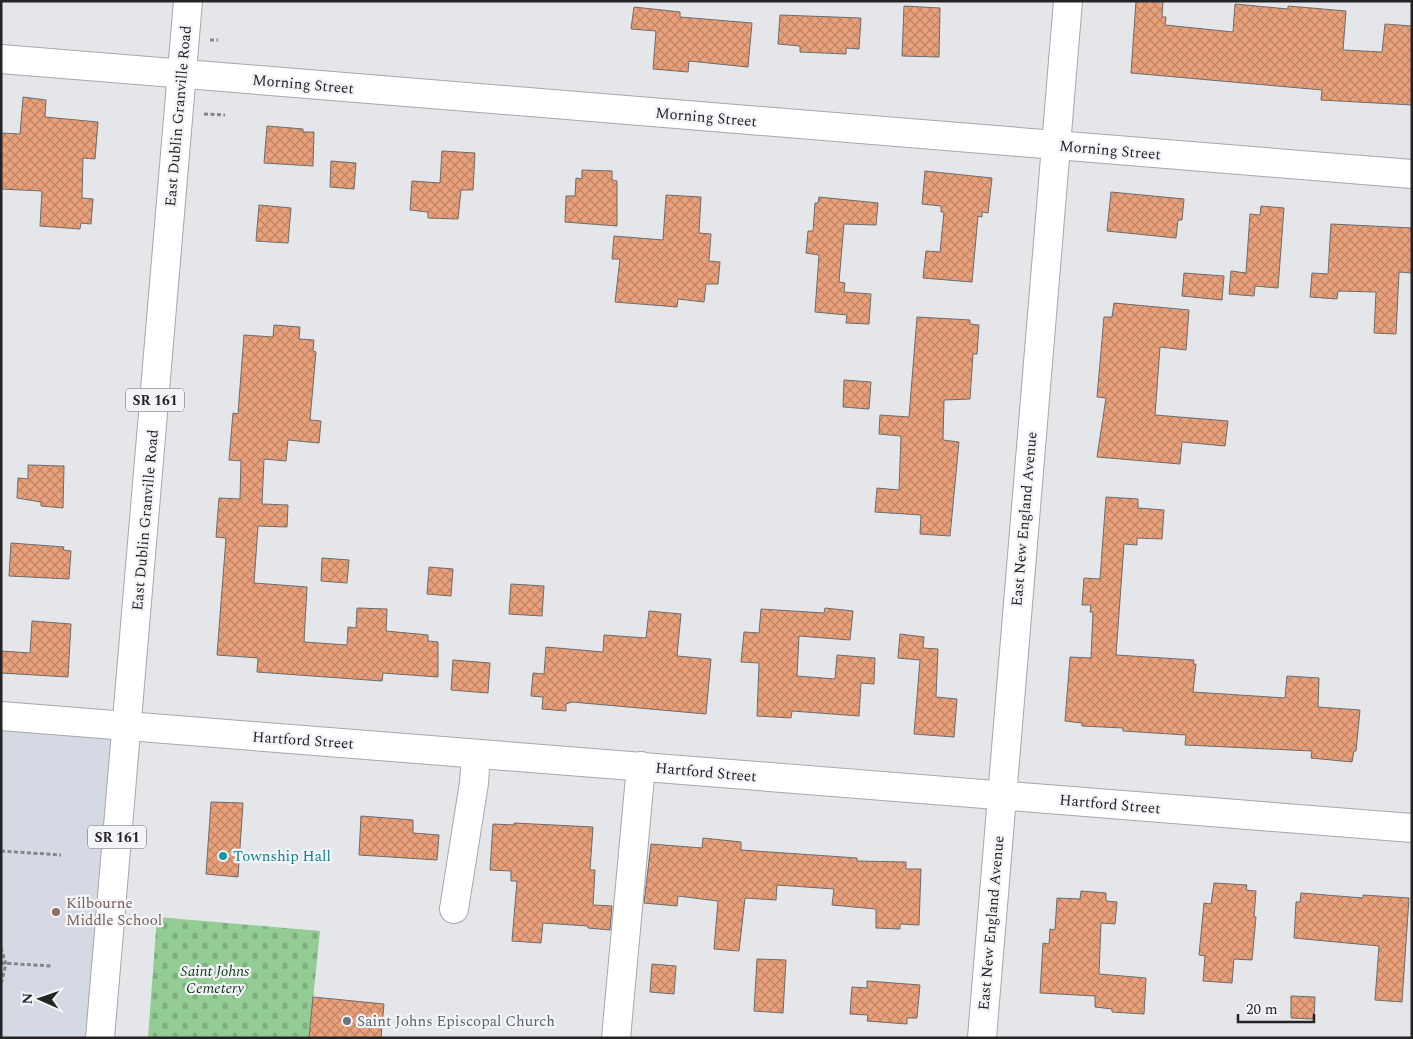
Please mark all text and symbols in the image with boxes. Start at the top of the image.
street label: East Dublin Granville Road [159,25,198,208]
street label: Morning Street [251,69,355,100]
street label: Morning Street [654,102,758,133]
street label: Morning Street [1058,135,1162,166]
road number: SR 161 [126,388,184,412]
street label: East Dublin Granville Road [126,429,165,612]
street label: East New England Avenue [1005,431,1044,607]
street label: Hartford Street [252,725,354,756]
street label: Hartford Street [654,757,757,788]
street label: Hartford Street [1058,789,1161,820]
road number: SR 161 [88,826,146,849]
street label: East New England Avenue [972,835,1011,1011]
place label: Township Hall [233,845,331,868]
marker: Township Hall [217,850,229,862]
place label: Kilbourne Middle School [66,892,162,932]
marker: Kilbourne Middle School [50,906,62,918]
park label: Saint Johns Cemetery [181,960,250,1000]
north arrow [15,974,65,1024]
text: N [17,992,38,1005]
scale bar [1238,992,1314,1024]
text: 20 m [1246,998,1278,1021]
place label: Saint Johns Episcopal Church [357,1010,555,1033]
marker: Saint Johns Episcopal Church [341,1015,353,1027]

